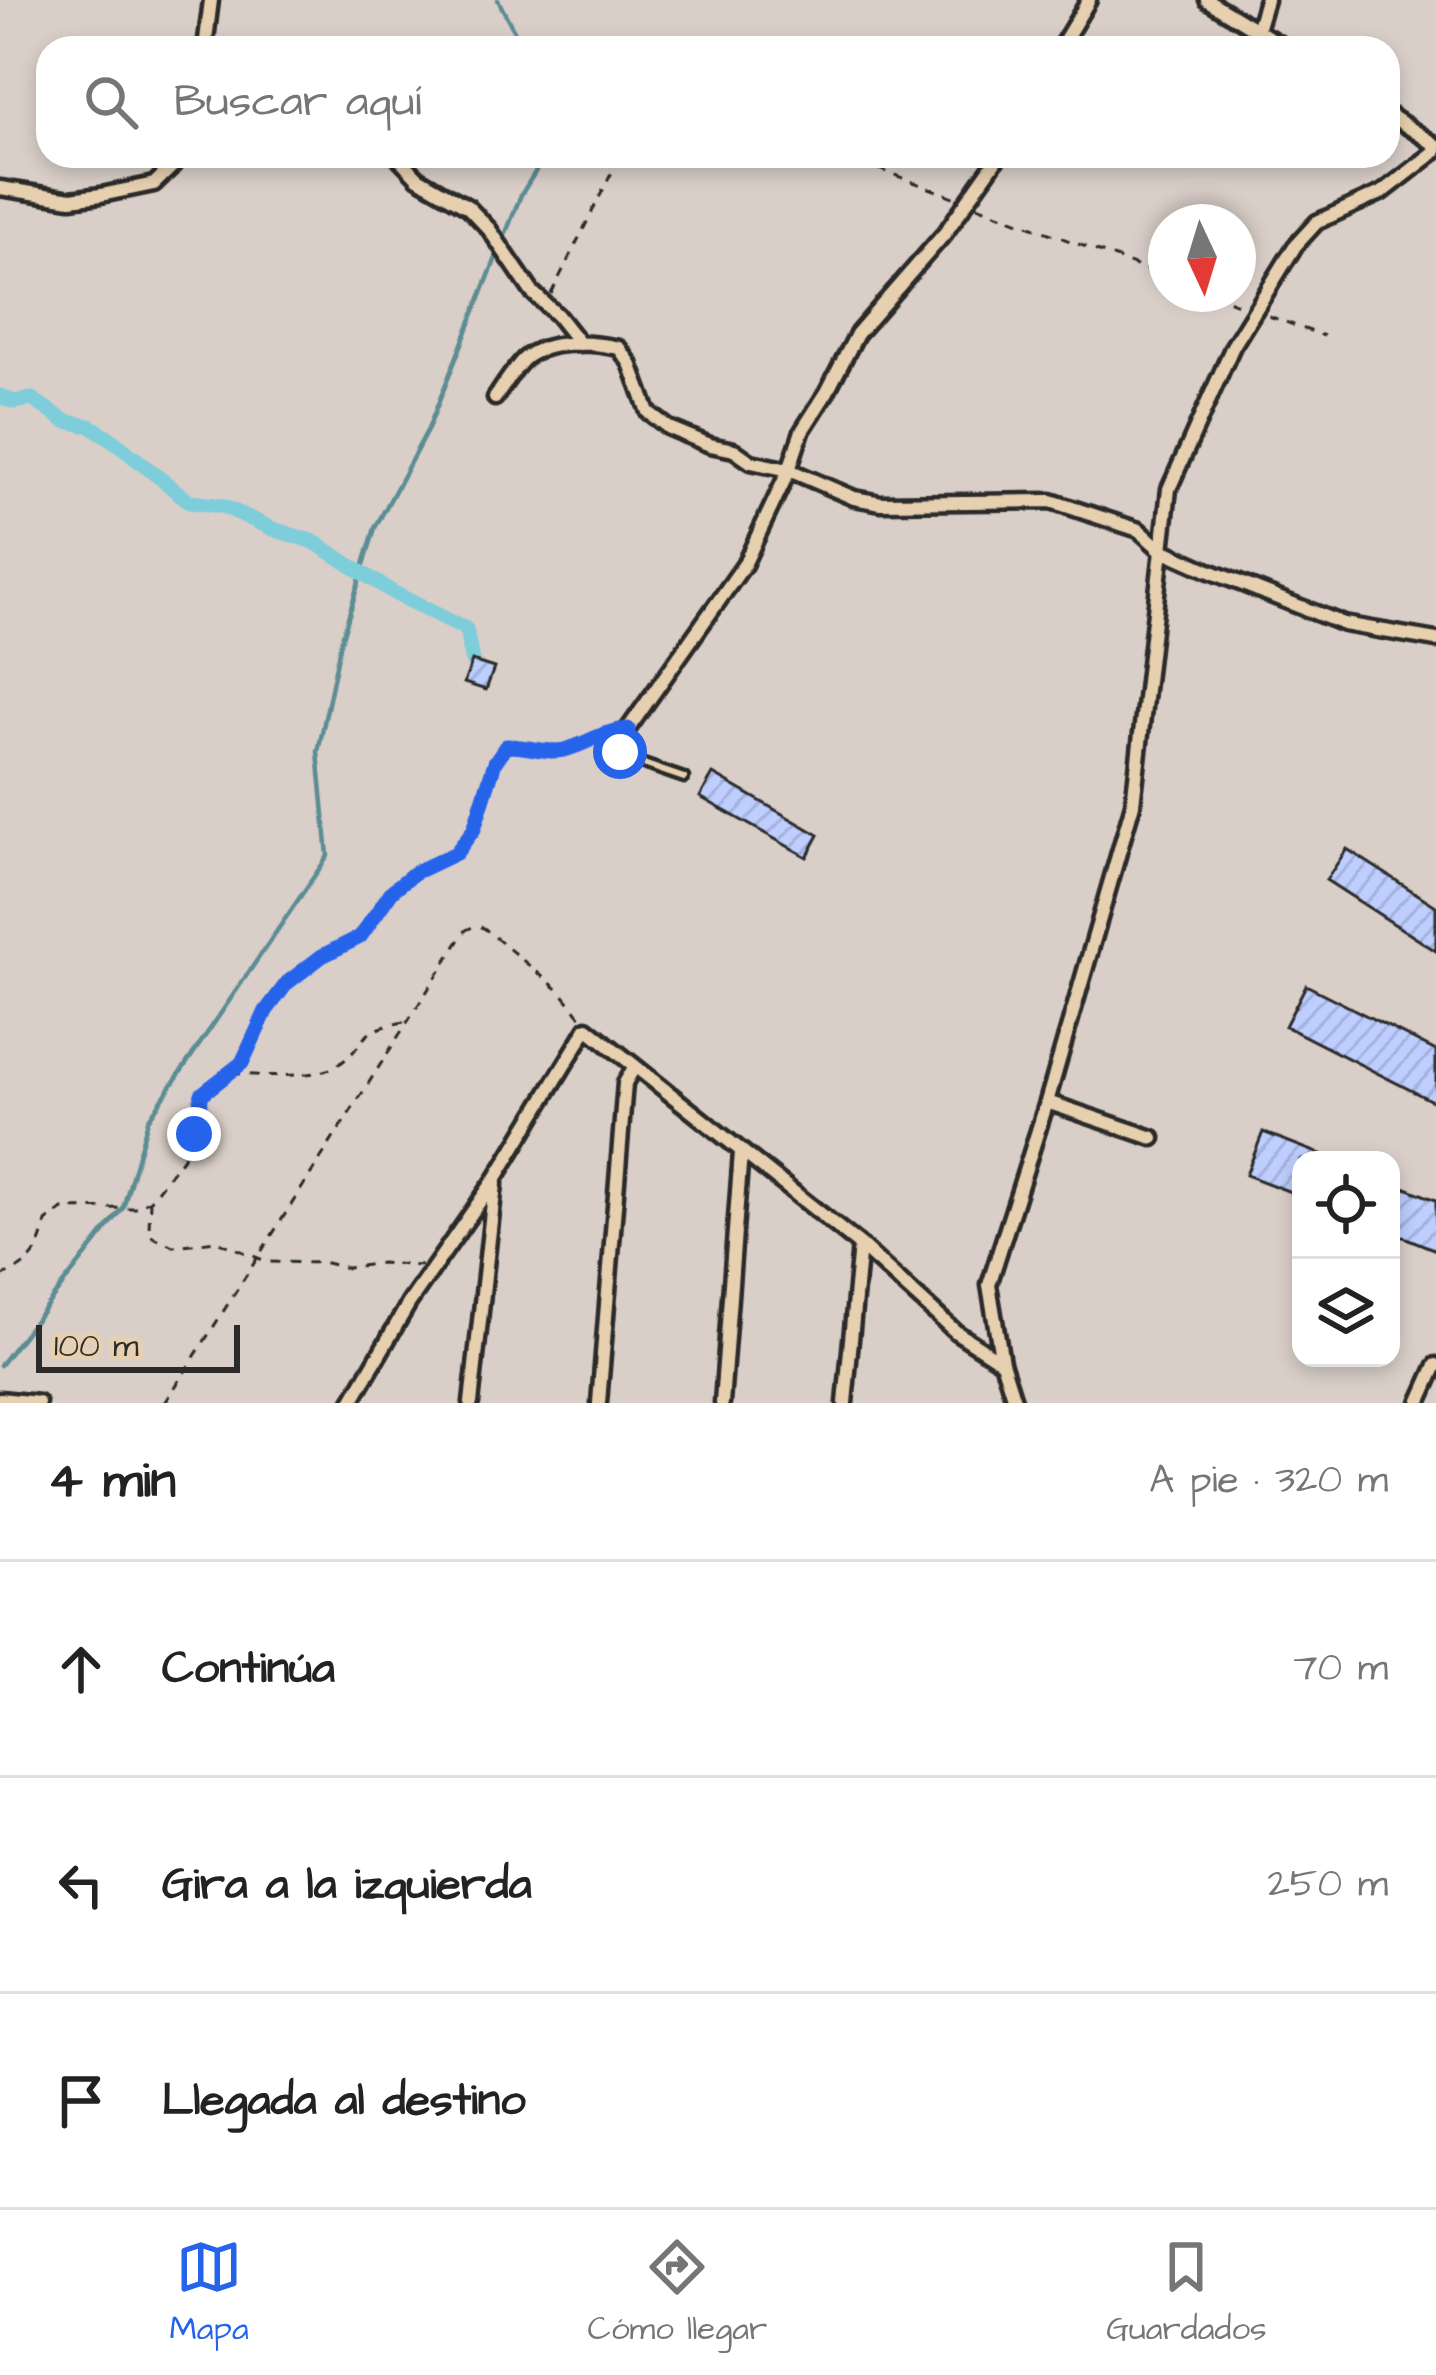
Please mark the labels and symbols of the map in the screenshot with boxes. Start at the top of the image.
north arrow [1148,204,1256,312]
route start [593,725,647,779]
route end [167,1107,221,1161]
scale bar [36,1319,240,1372]

